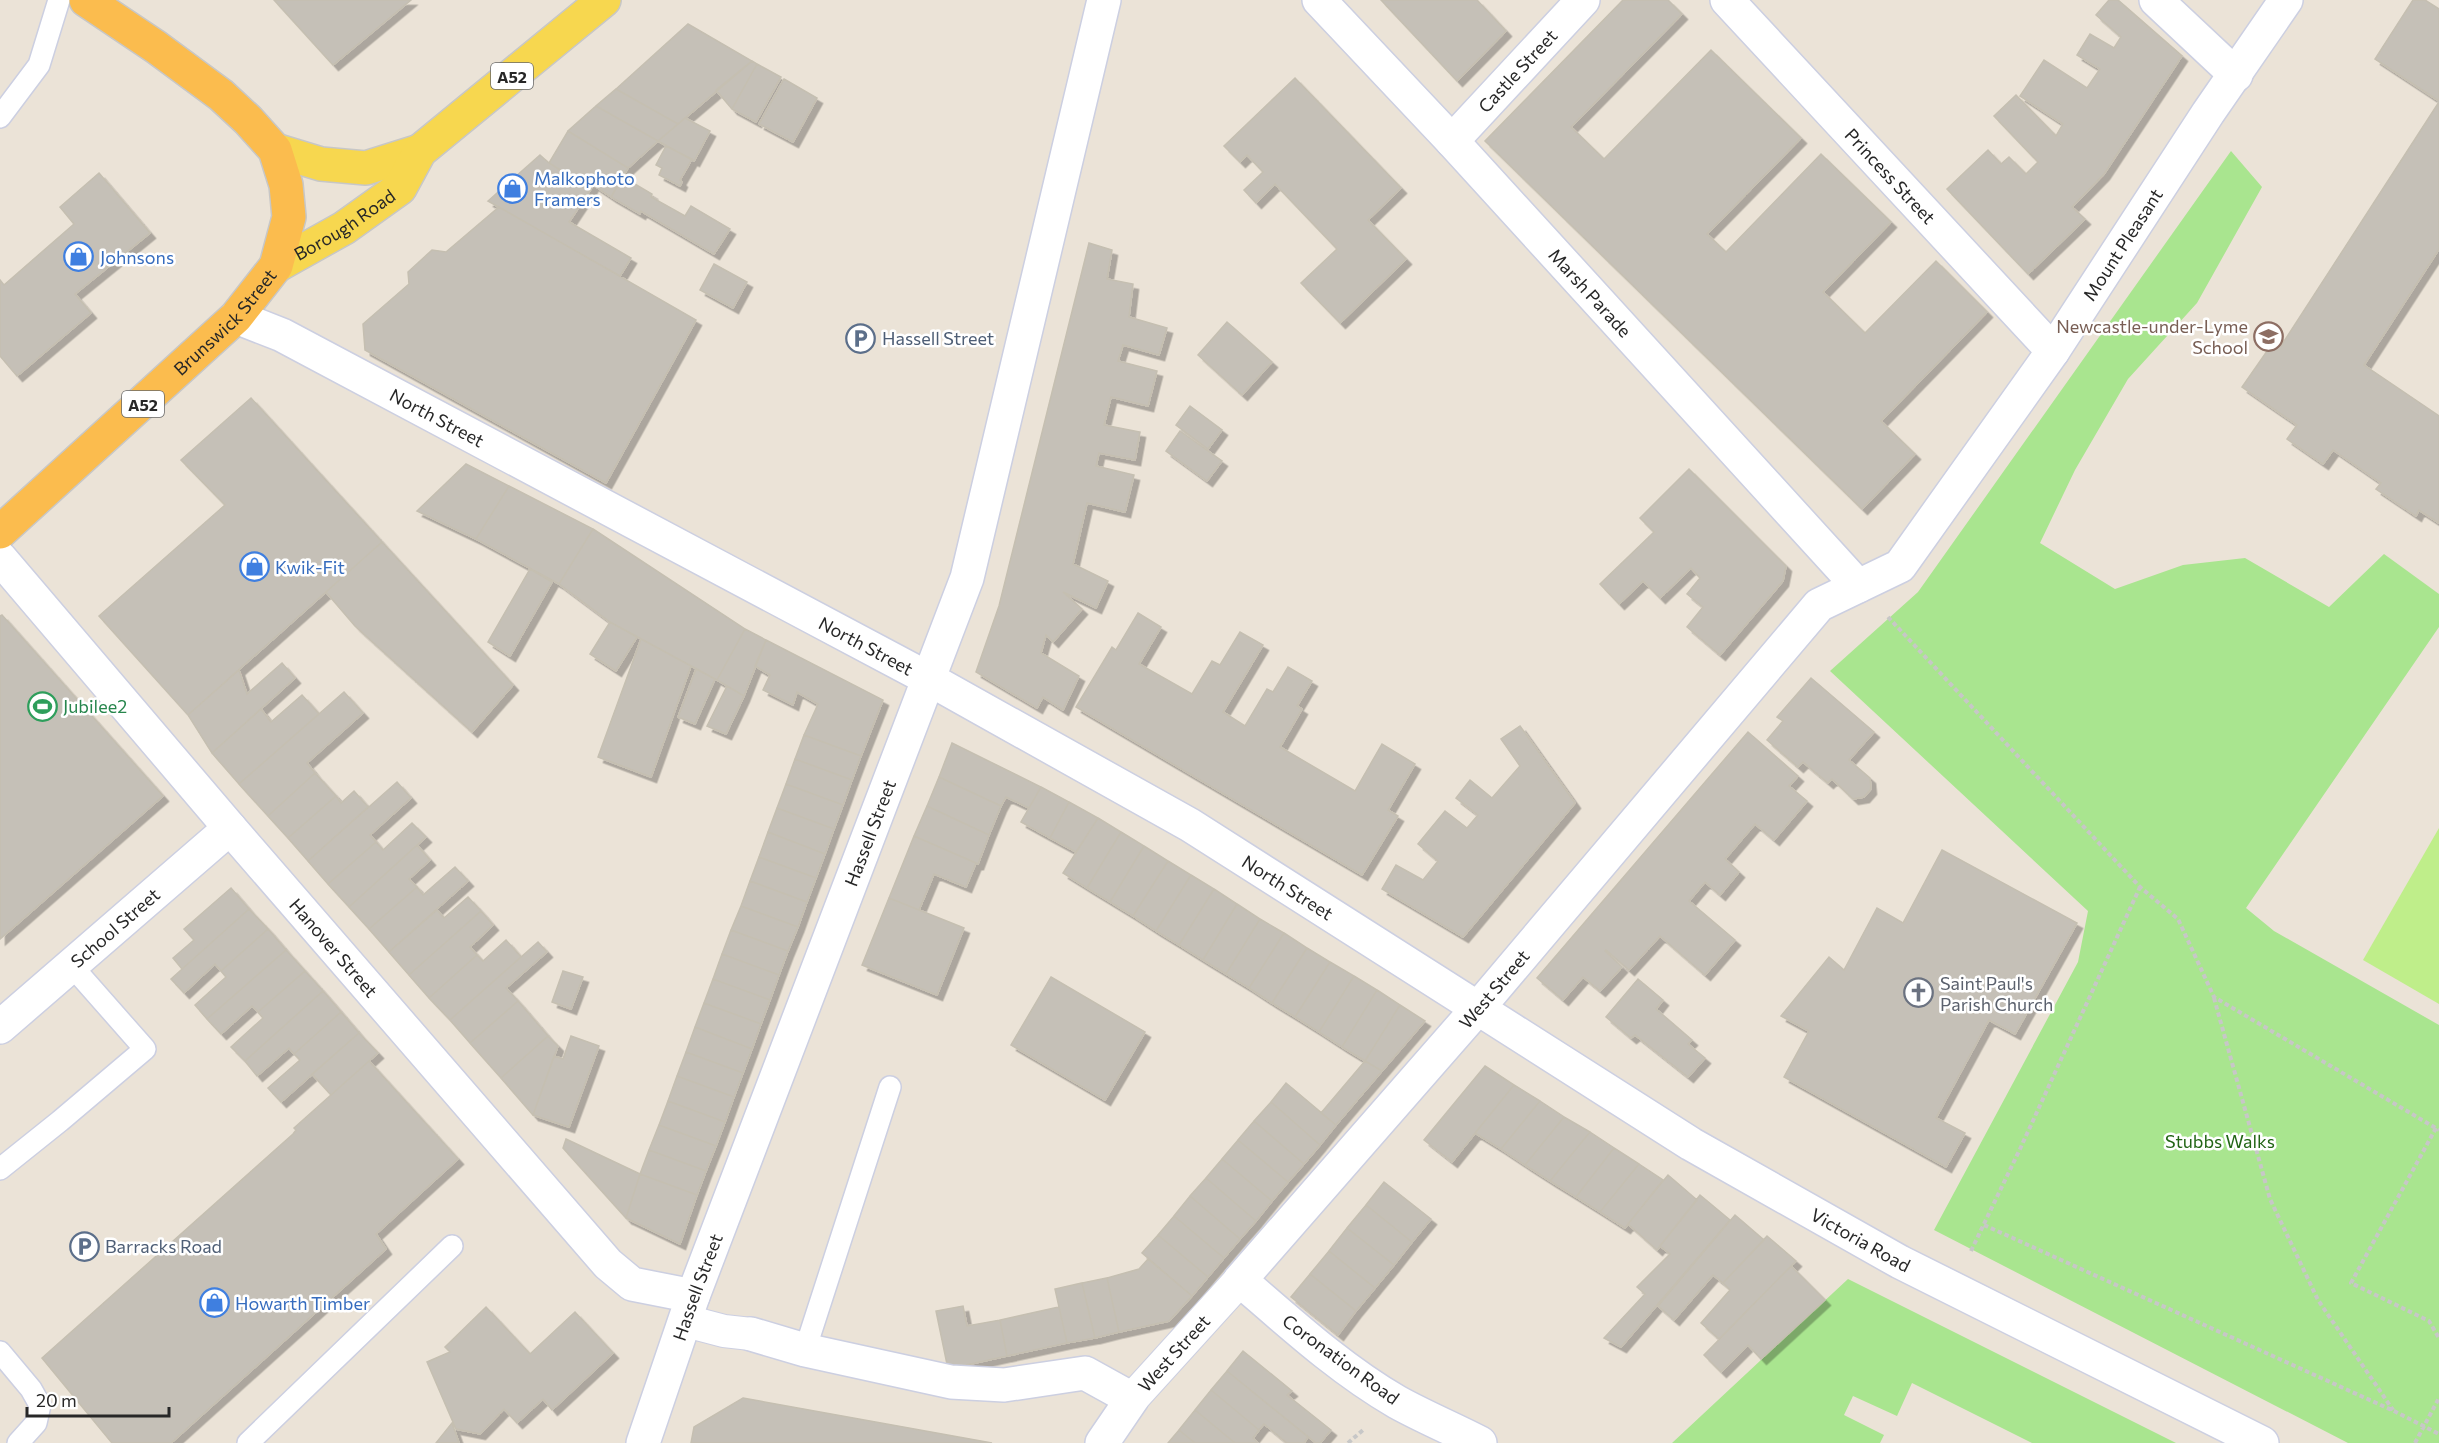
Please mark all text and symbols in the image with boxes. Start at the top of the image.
street label: Castle Street [1473,24,1561,117]
road number: A52 [491,63,533,89]
street label: Princess Street [1841,123,1940,228]
place label: Malkophoto Framers [534,167,635,210]
shop icon: Malkophoto Framers [497,172,529,204]
street label: Borough Road [290,184,399,265]
street label: Mount Pleasant [2078,184,2167,305]
shop icon: Johnsons [63,241,95,273]
street label: Marsh Parade [1544,244,1636,342]
place label: Johnsons [100,246,174,268]
street label: Brunswick Street [169,264,281,380]
place label: Newcastle-under-Lyme School [2056,315,2248,358]
school or university icon: Newcastle-under-Lyme School [2253,320,2285,352]
parking icon: Hassell Street [845,322,877,354]
place label: Hassell Street [882,327,994,349]
street label: North Street [386,383,488,451]
road number: A52 [122,391,164,417]
shop icon: Kwik-Fit [238,551,270,583]
place label: Kwik-Fit [275,556,345,578]
street label: North Street [815,612,917,680]
sports icon: Jubilee2 [26,690,58,722]
place label: Jubilee2 [63,695,127,717]
street label: Hassell Street [839,776,900,889]
street label: North Street [1238,850,1337,924]
street label: School Street [66,883,164,972]
street label: Hanover Street [285,894,383,1002]
street label: West Street [1454,945,1534,1033]
place label: Saint Paul's Parish Church [1940,972,2053,1015]
church icon: Saint Paul's Parish Church [1903,977,1935,1009]
park label: Stubbs Walks [2165,1130,2275,1152]
street label: Victoria Road [1807,1203,1914,1276]
parking icon: Barracks Road [68,1230,100,1262]
street label: Hassell Street [668,1231,727,1344]
place label: Barracks Road [105,1235,222,1257]
shop icon: Howarth Timber [198,1287,230,1319]
place label: Howarth Timber [235,1292,370,1314]
street label: Coronation Road [1278,1309,1404,1409]
street label: West Street [1133,1310,1214,1396]
scale bar [27,1380,170,1418]
text: 20 m [36,1389,77,1411]

